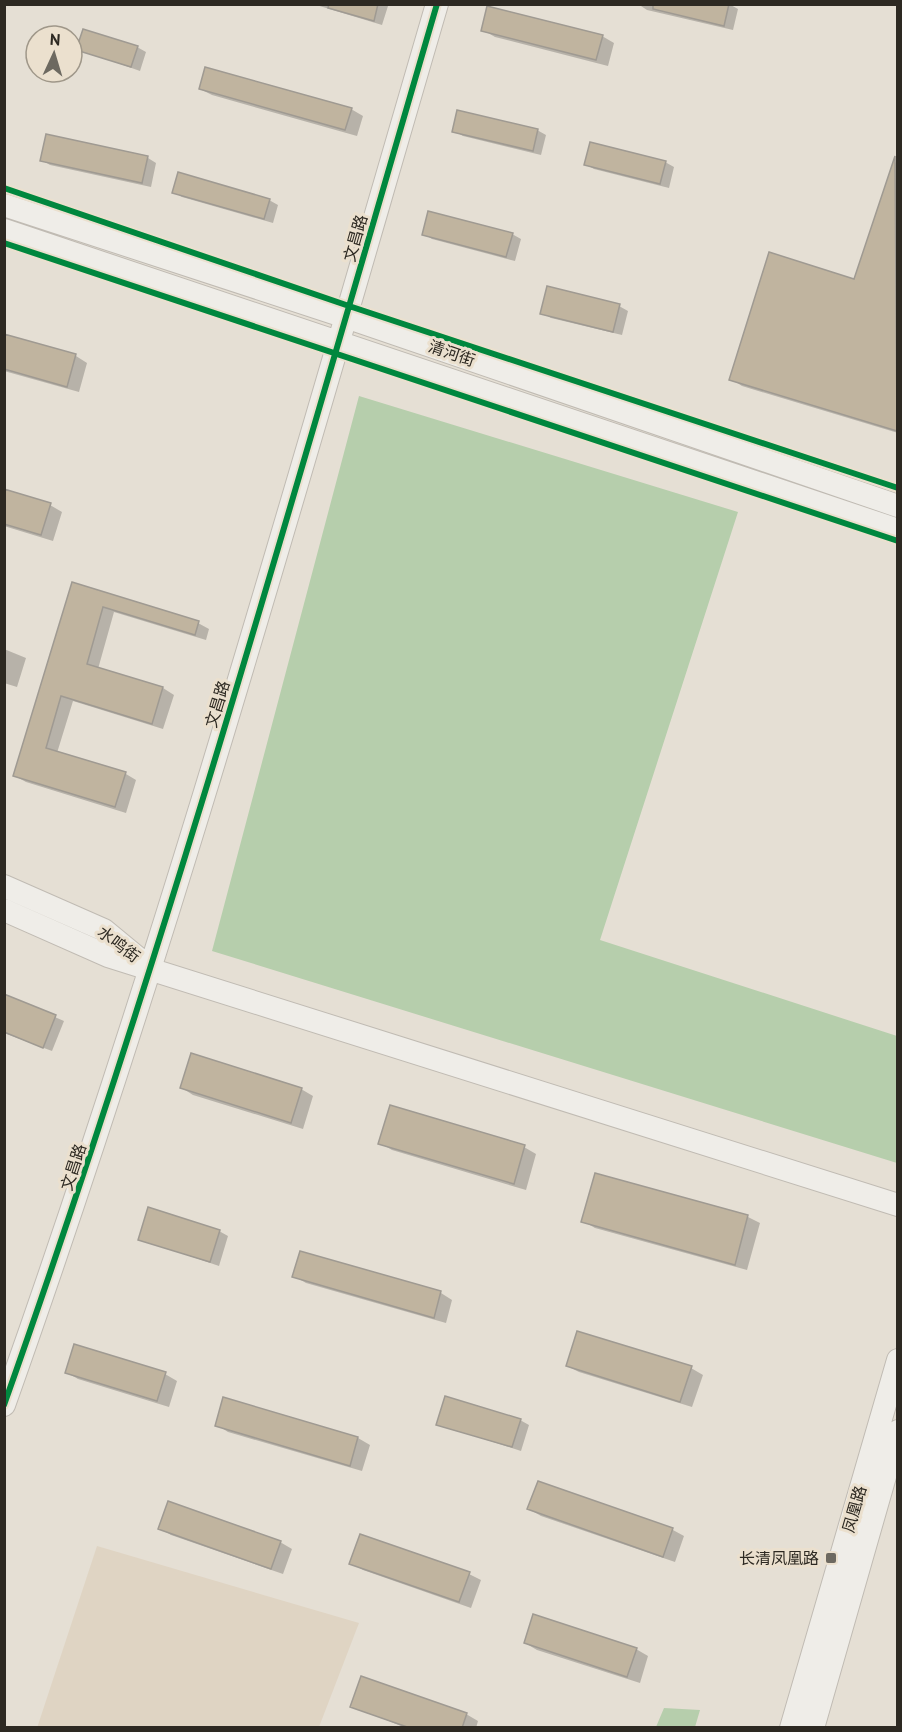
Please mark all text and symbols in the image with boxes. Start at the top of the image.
north arrow [24,24,84,84]
text: N [49,29,61,49]
street label: 文昌路 [339,212,371,264]
street label: 清河街 [426,336,478,370]
street label: 文昌路 [200,678,234,730]
street label: 水鸣街 [94,922,144,966]
street label: 文昌路 [56,1141,90,1193]
street label: 凤凰路 [838,1483,870,1535]
place label: 长清凤凰路 [739,1548,819,1568]
marker: 长清凤凰路 [824,1551,838,1565]

